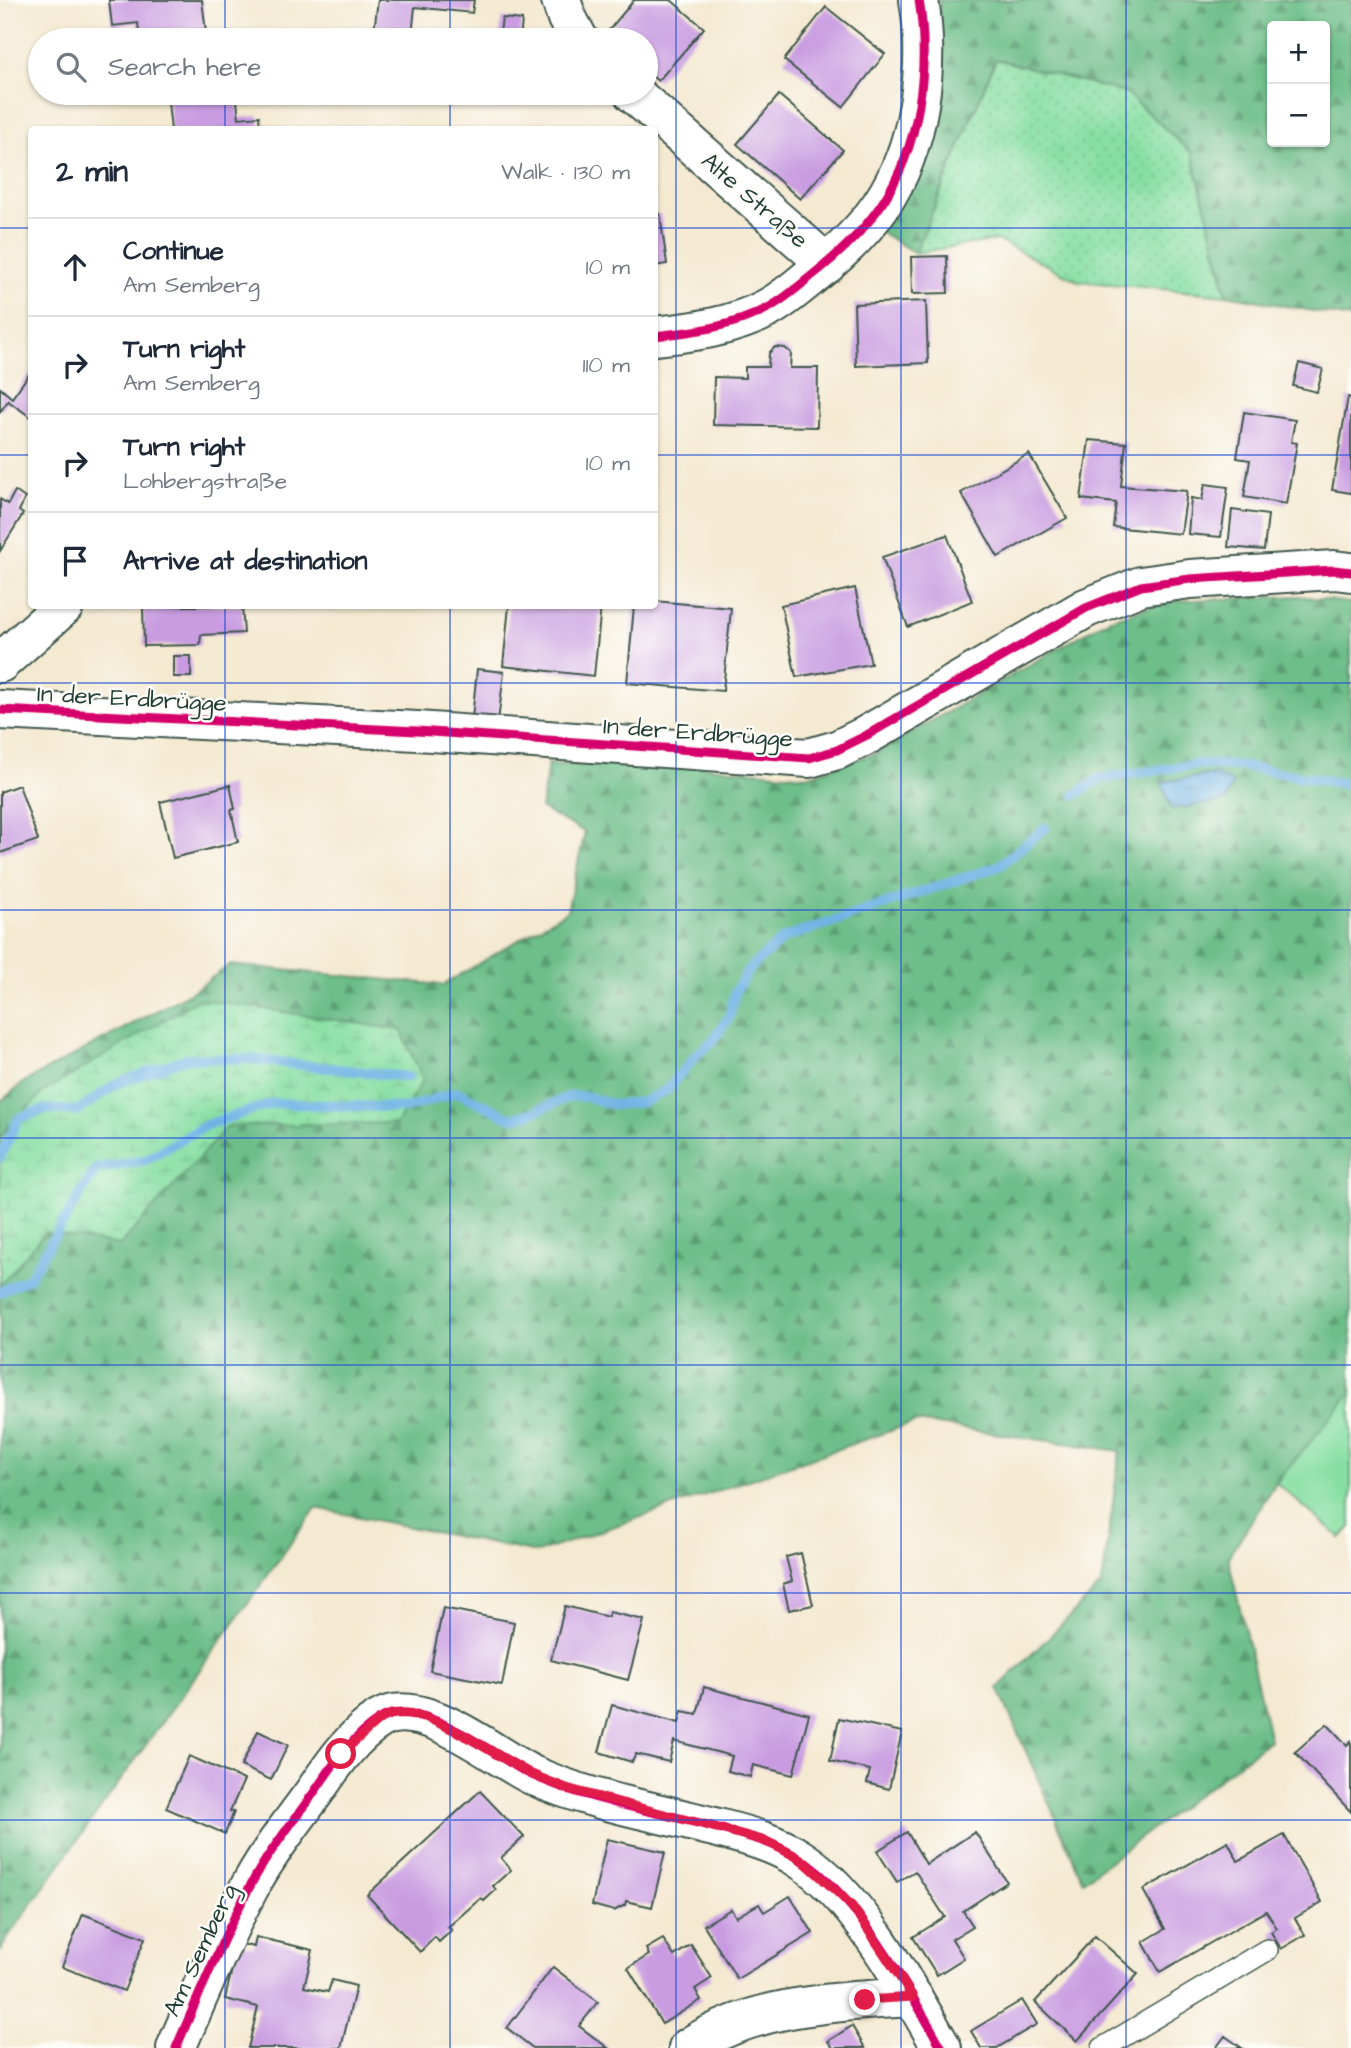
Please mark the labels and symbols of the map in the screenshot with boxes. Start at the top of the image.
street label: Alte Straße [693,145,815,257]
street label: In der Erdbrügge [36,677,228,722]
street label: In der Erdbrügge [602,709,794,758]
route start [325,1738,356,1769]
street label: Am Semberg [155,1879,247,2023]
route end [849,1984,880,2015]

